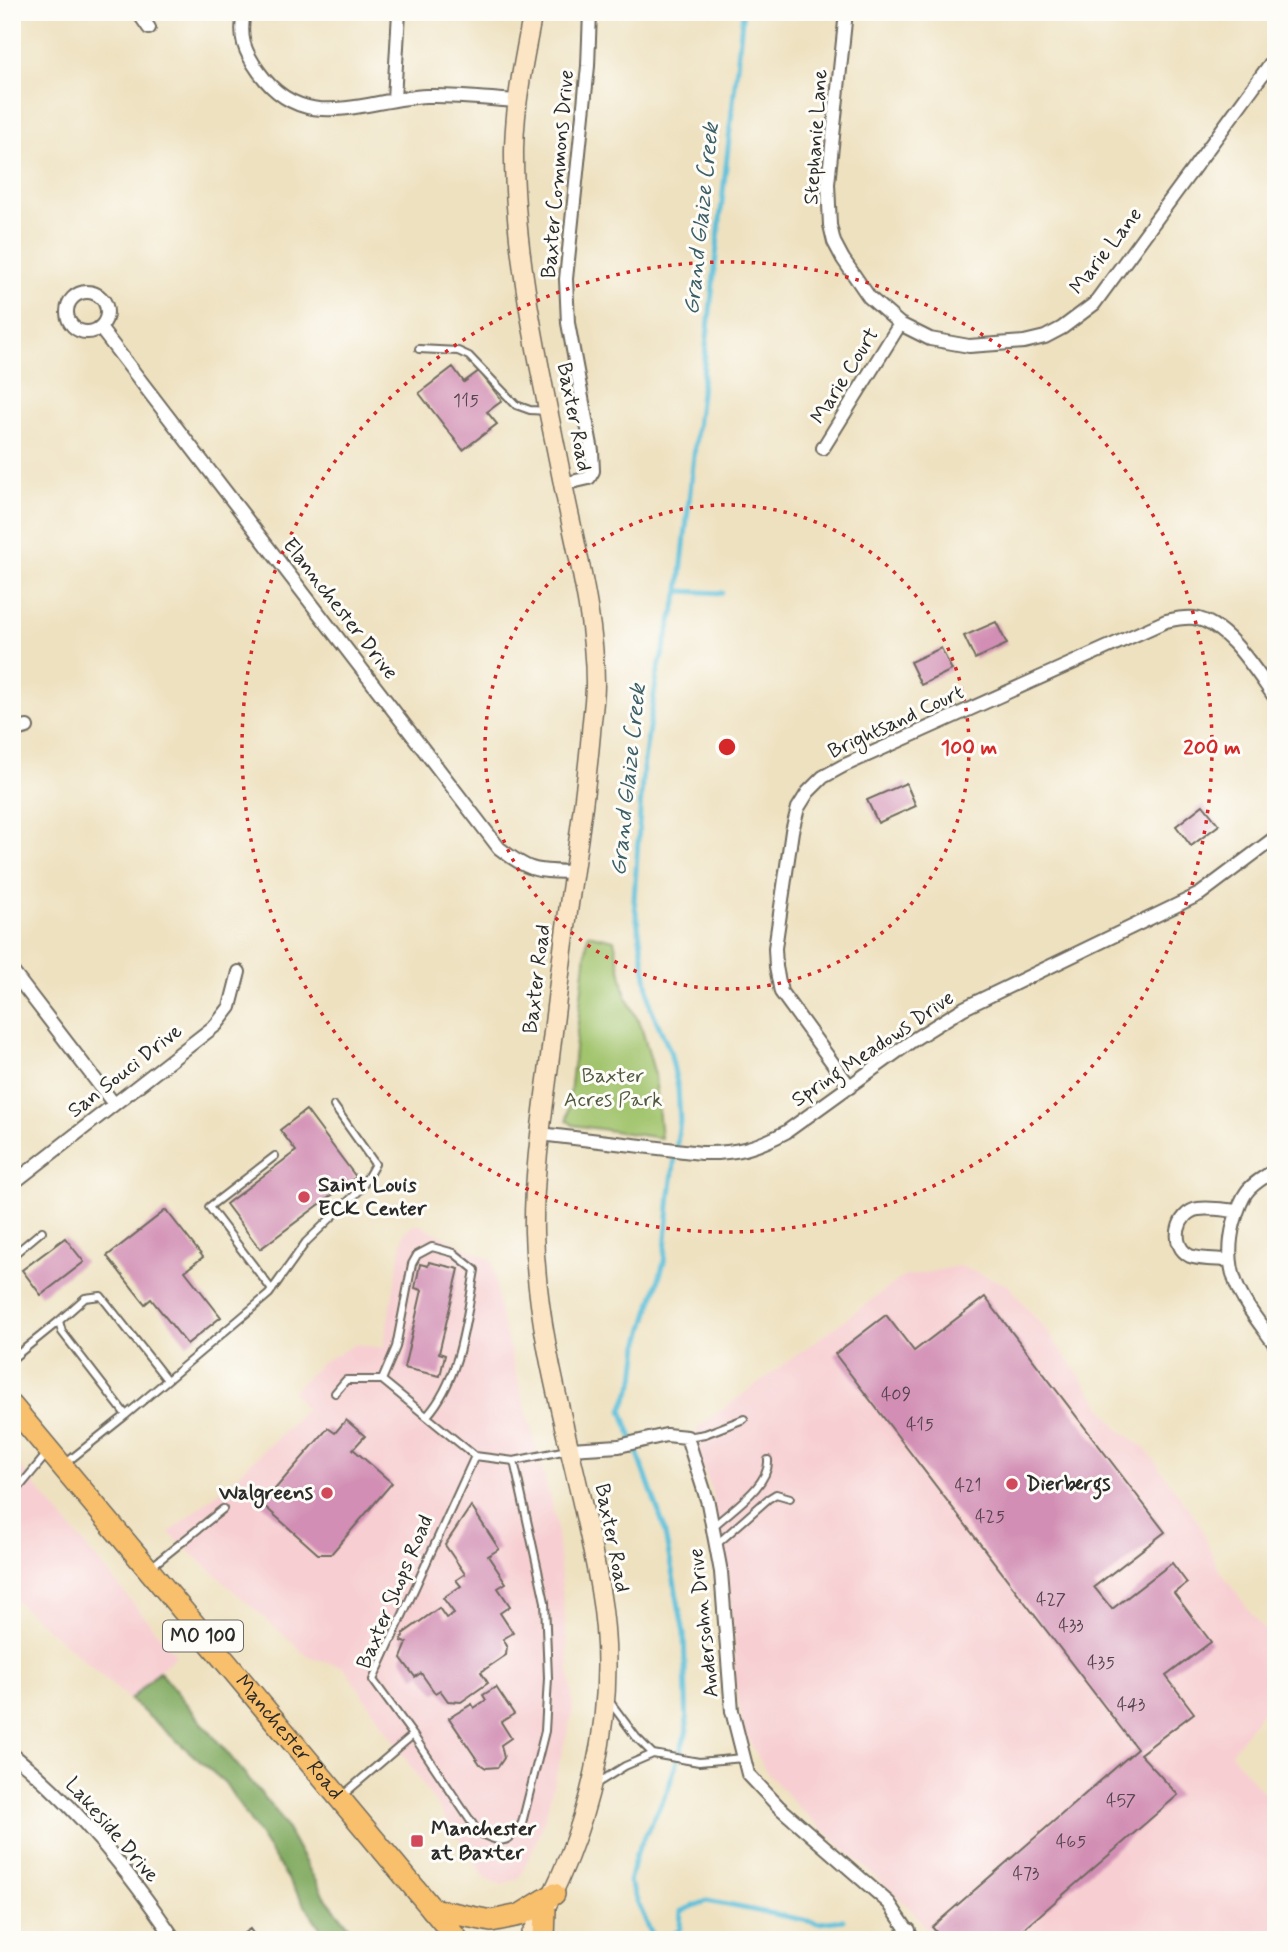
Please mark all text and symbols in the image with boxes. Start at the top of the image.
street label: Stephanie Lane [797,68,835,206]
street label: Baxter Commons Drive [535,69,581,279]
water label: Grand Glaize Creek [677,120,727,316]
street label: Marie Lane [1063,202,1149,300]
street label: Marie Court [804,322,886,430]
street label: Baxter Road [550,360,598,474]
house number: 115 [453,389,479,413]
street label: Elannchester Drive [276,532,404,686]
street label: Brightsand Court [824,678,969,767]
water label: Grand Glaize Creek [604,681,654,877]
text: 100 m [941,734,997,762]
text: 200 m [1183,734,1241,762]
centre of rings [715,735,739,759]
street label: Baxter Road [516,923,558,1035]
street label: Spring Meadows Drive [786,984,961,1116]
street label: San Souci Drive [62,1017,188,1125]
park label: Baxter Acres Park [564,1062,662,1114]
place label: Saint Louis ECK Center [318,1171,428,1223]
marker: Saint Louis ECK Center [296,1189,312,1205]
house number: 409 [881,1383,911,1407]
house number: 415 [906,1413,934,1437]
place label: Dierbergs [1026,1470,1111,1500]
house number: 421 [955,1474,981,1498]
marker: Dierbergs [1004,1476,1020,1492]
place label: Walgreens [218,1479,314,1509]
street label: Baxter Road [588,1481,636,1595]
marker: Walgreens [319,1485,335,1501]
house number: 425 [975,1505,1005,1529]
street label: Baxter Shops Road [350,1511,440,1673]
street label: Andersohn Drive [682,1547,726,1699]
house number: 427 [1036,1588,1066,1612]
house number: 433 [1058,1614,1084,1638]
road number: MO 100 [163,1620,243,1652]
house number: 435 [1087,1651,1115,1675]
street label: Manchester Road [228,1669,349,1806]
house number: 443 [1117,1693,1145,1717]
street label: Lakeside Drive [58,1771,166,1889]
house number: 457 [1106,1789,1136,1813]
place label: Manchester at Baxter [431,1815,537,1867]
house number: 465 [1056,1830,1086,1854]
marker: Manchester at Baxter [409,1833,425,1849]
house number: 473 [1013,1862,1039,1886]

